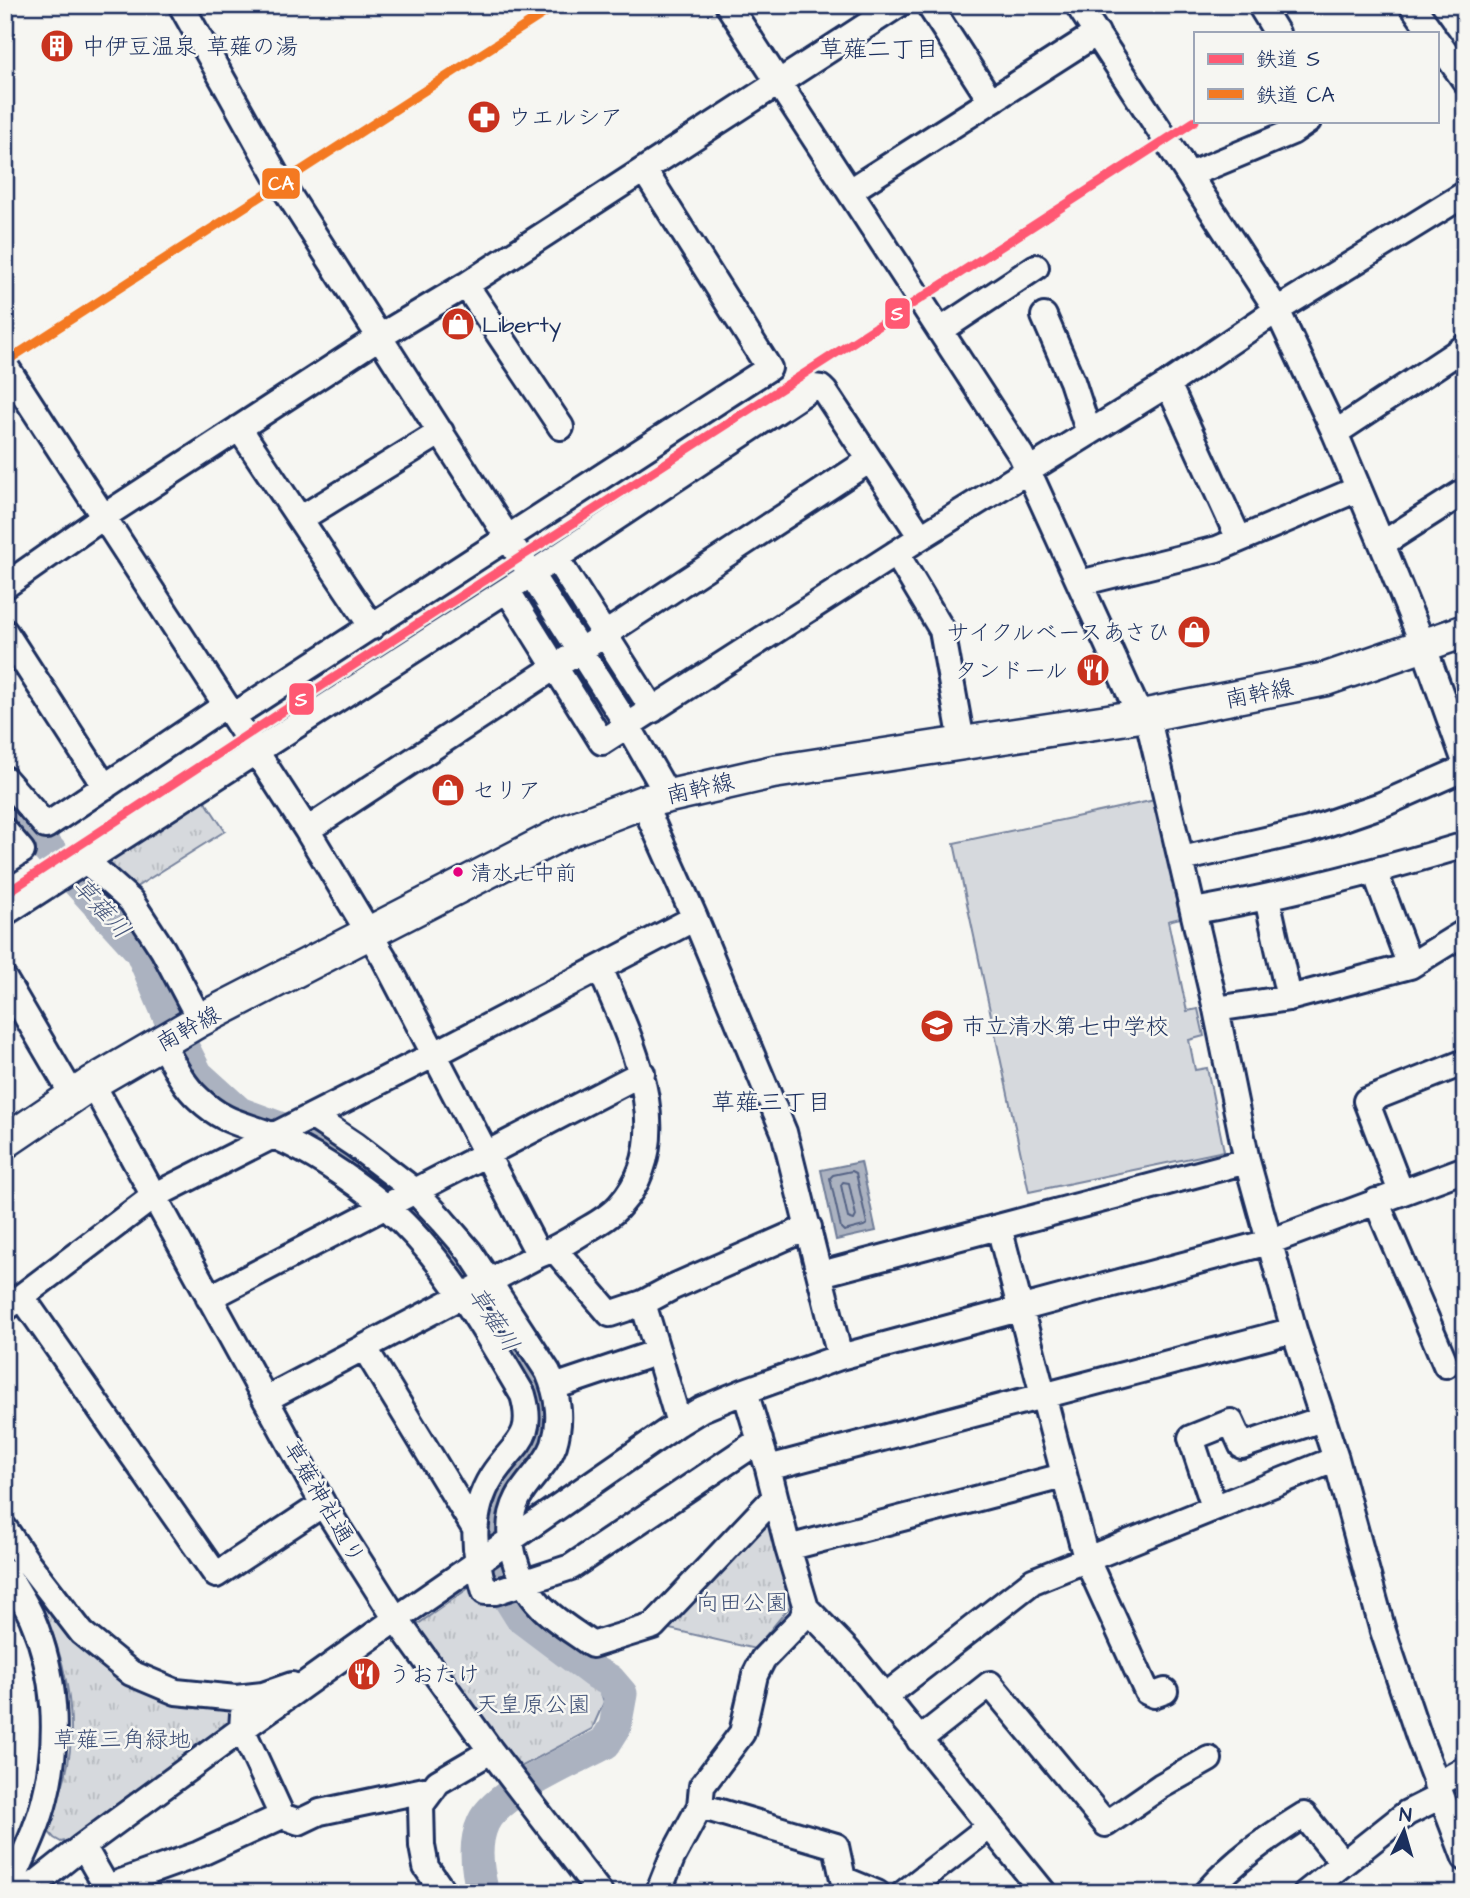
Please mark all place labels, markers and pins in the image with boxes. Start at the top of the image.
building icon: 中伊豆温泉 草薙の湯 [38,27,76,65]
place label: 中伊豆温泉 草薙の湯 [82,31,298,63]
pharmacy icon: ウエルシア [465,98,503,136]
place label: ウエルシア [508,102,623,134]
shop icon: Liberty [439,305,477,343]
place label: Liberty [482,309,562,342]
shop icon: サイクルベースあさひ [1175,613,1213,651]
place label: サイクルベースあさひ [946,617,1170,649]
restaurant icon: タンドール [1074,651,1112,689]
place label: タンドール [954,655,1068,687]
shop icon: セリア [429,771,467,809]
place label: セリア [472,775,541,807]
place label: 清水七中前 [471,859,576,888]
marker: 清水七中前 [451,865,465,879]
school or university icon: 市立清水第七中学校 [918,1007,956,1045]
place label: 市立清水第七中学校 [962,1011,1169,1043]
restaurant icon: うおたけ [345,1655,383,1693]
place label: うおたけ [388,1659,480,1691]

